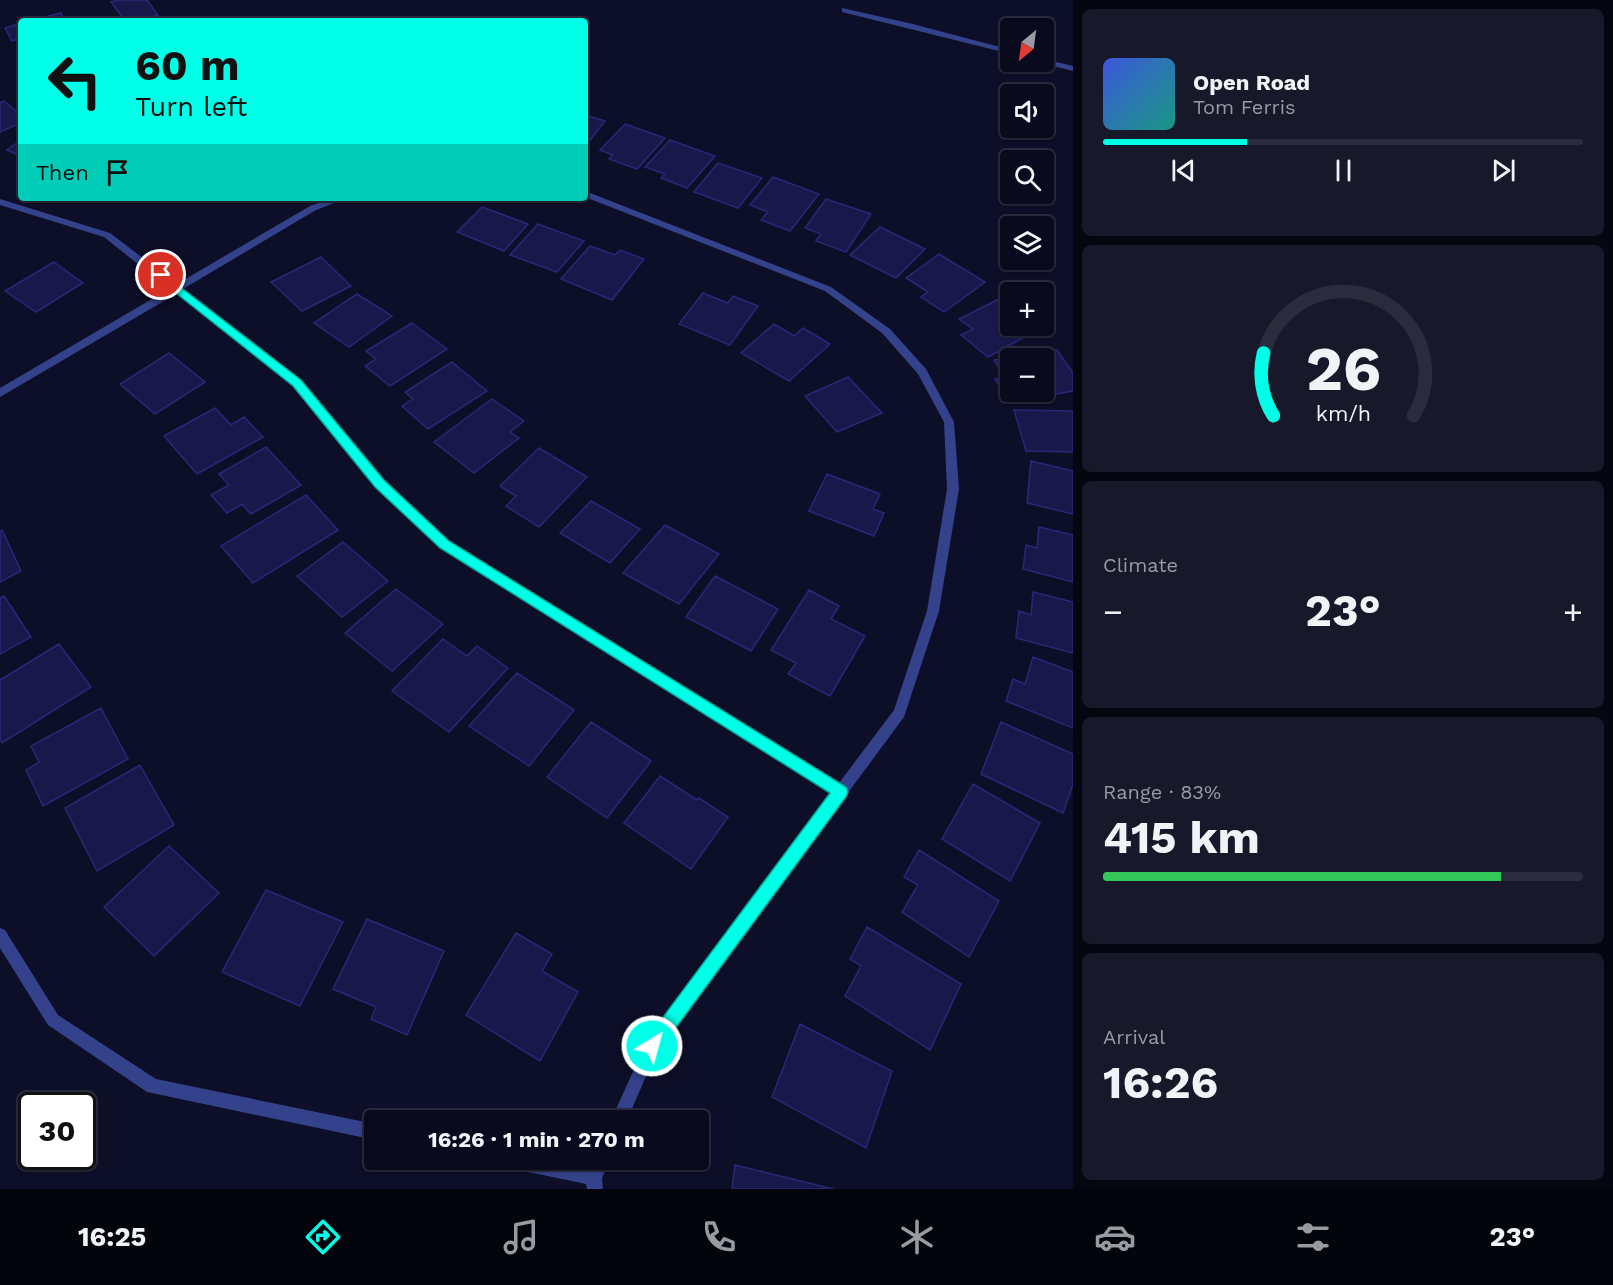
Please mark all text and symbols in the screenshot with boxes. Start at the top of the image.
north arrow [1000,18,1054,72]
map controls [1000,18,1054,402]
text: 60 m [135,41,239,90]
icon: left [36,42,114,120]
text: Open Road [1193,70,1310,95]
button: sound [1000,84,1054,138]
text: Turn left [135,91,247,123]
text: Tom Ferris [1193,95,1296,119]
button: search [1000,150,1054,204]
icon: previous [1167,154,1200,187]
icon: pause [1327,154,1360,187]
icon: next [1487,154,1520,187]
icon: arrive [101,156,134,189]
text: Then [36,160,89,185]
button: layers [1000,216,1054,270]
pin [135,249,186,300]
icon: arrive [144,258,177,291]
button: + [1000,282,1054,336]
text: 26 [1305,332,1381,405]
button: − [1000,348,1054,402]
text: km/h [1315,401,1371,426]
text: Climate [1103,553,1178,577]
text: 23° [1305,584,1381,637]
text: − [1103,592,1123,631]
text: + [1563,592,1583,631]
text: Range · 83% [1103,780,1221,804]
text: 415 km [1103,811,1260,864]
position arrow [620,1014,684,1078]
text: Arrival [1103,1025,1165,1049]
text: 16:26 [1103,1056,1218,1109]
speed limit sign: 30 [18,1092,96,1170]
text: 16:26 · 1 min · 270 m [428,1127,645,1152]
icon: directions [302,1216,344,1258]
icon: music [500,1216,542,1258]
icon: phone [698,1216,740,1258]
icon: climate [896,1216,938,1258]
icon: car [1094,1216,1136,1258]
icon: filters [1292,1216,1334,1258]
text: 16:25 [78,1221,146,1253]
text: 23° [1490,1221,1535,1253]

